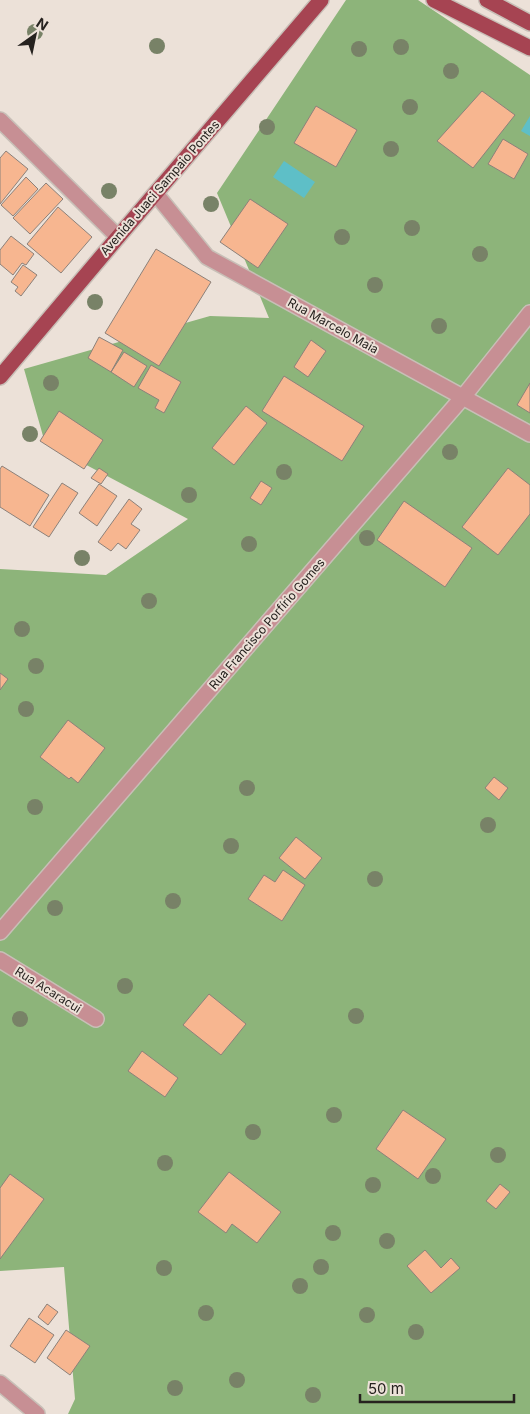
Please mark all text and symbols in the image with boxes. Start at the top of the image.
north arrow [10,10,60,60]
text: N [33,14,51,34]
street label: Avenida Juaci Sampaio Pontes [97,117,222,258]
street label: Rua Marcelo Maia [285,294,381,357]
street label: Rua Francisco Porfírio Gomes [206,555,328,692]
street label: Rua Acaracui [12,963,84,1016]
scale bar [360,1372,514,1404]
text: 50 m [368,1379,404,1398]

